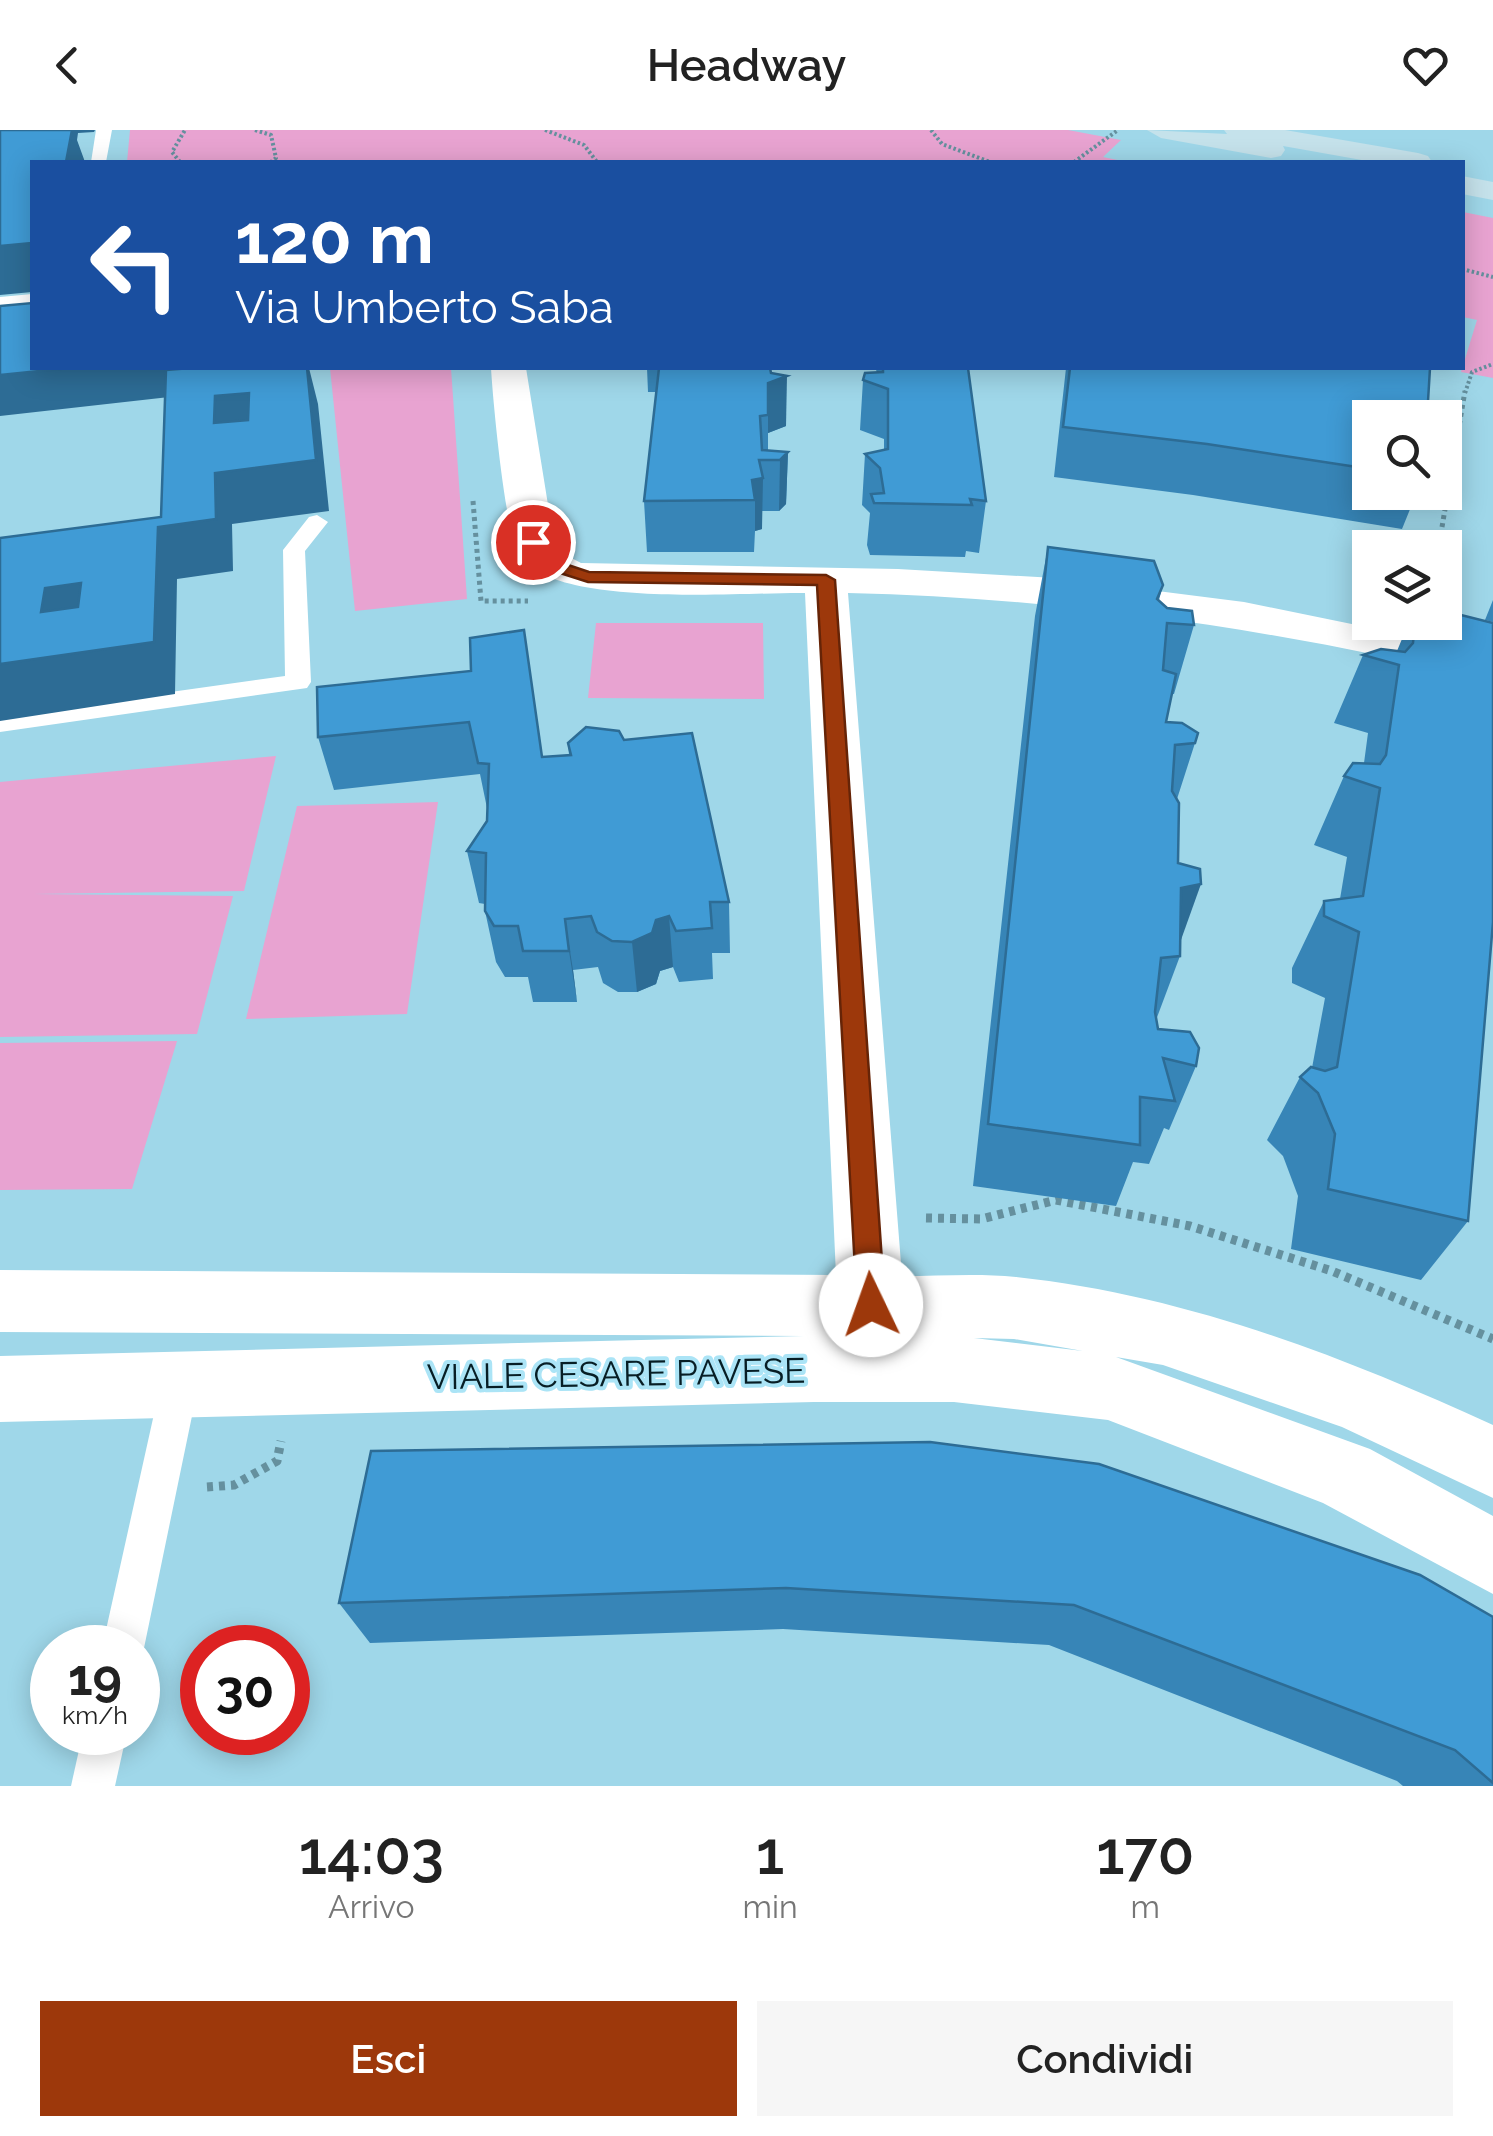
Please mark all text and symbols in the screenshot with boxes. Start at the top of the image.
icon: back [40,38,95,93]
icon: heart [1398,38,1453,93]
text: Headway [647,39,846,92]
text: 120 m [235,197,434,279]
icon: left [70,200,200,330]
text: Via Umberto Saba [235,281,613,334]
map controls [1352,400,1462,640]
button: search [1352,400,1462,510]
pin [491,500,576,585]
icon: arrive [506,515,561,570]
button: layers [1352,530,1462,640]
position arrow [819,1253,923,1357]
street label: VIALE CESARE PAVESE [426,1350,806,1397]
speed limit sign: 30 [180,1625,310,1755]
text: 19 [68,1648,122,1707]
text: km/h [62,1700,128,1730]
text: 14:03 [299,1818,444,1888]
text: 1 [756,1818,784,1888]
text: 170 [1096,1818,1194,1888]
text: Arrivo [328,1888,415,1925]
text: min [743,1888,798,1925]
text: m [1131,1888,1160,1925]
button: Esci [40,2001,737,2116]
button: Condividi [757,2001,1453,2116]

